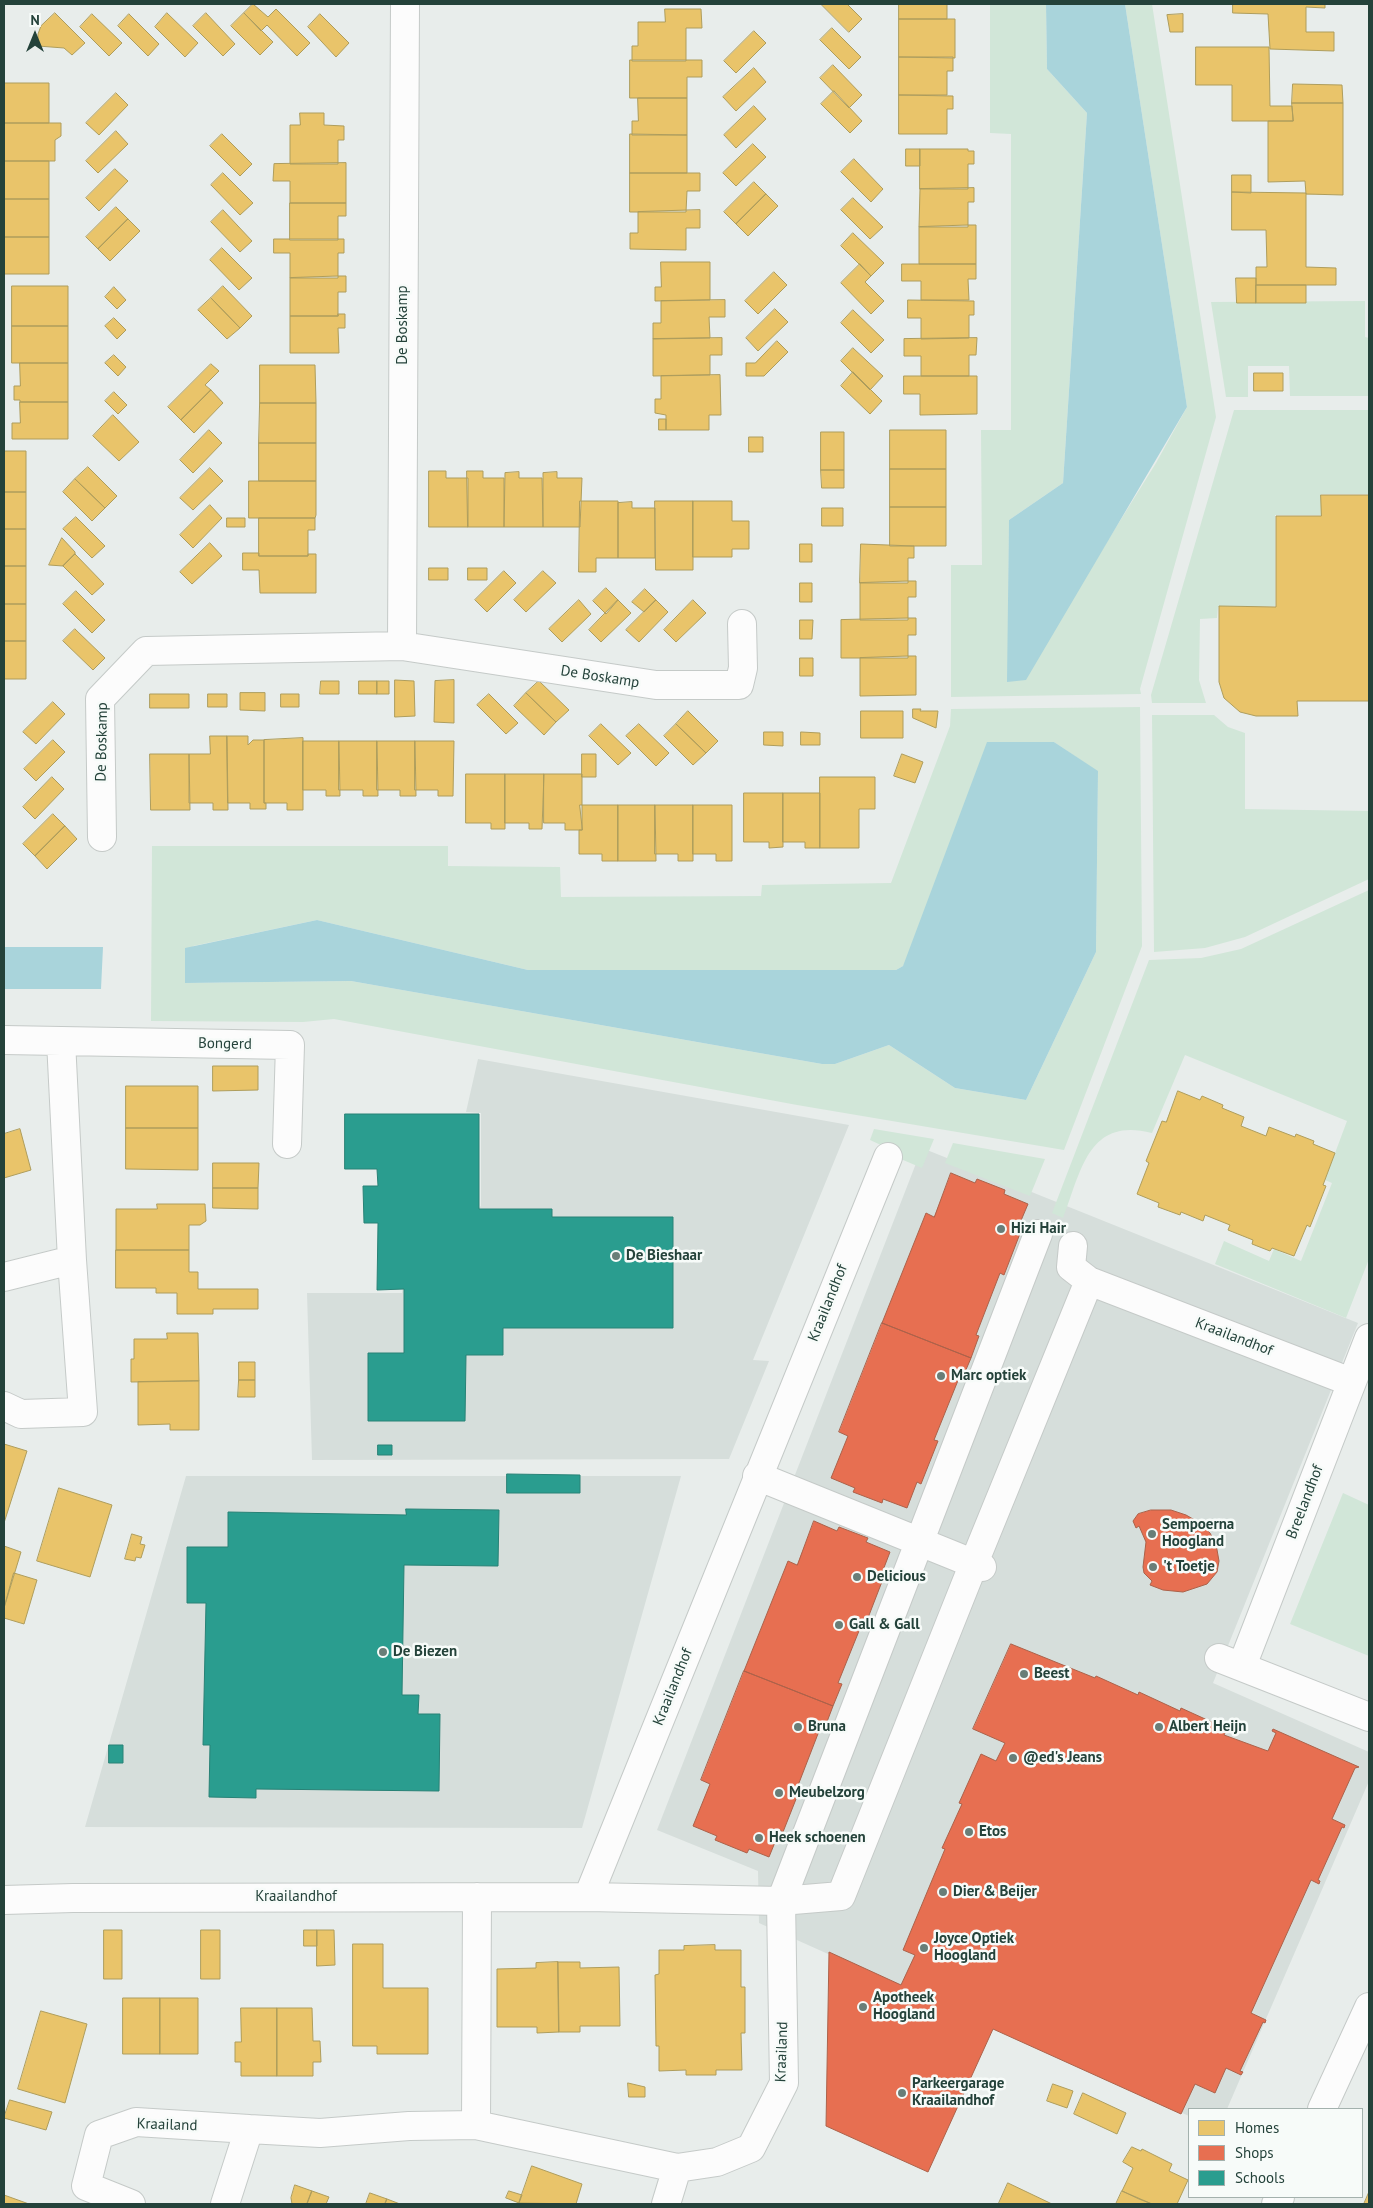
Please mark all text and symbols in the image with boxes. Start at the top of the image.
north arrow [10,10,60,60]
text: N [30,11,40,29]
street label: De Boskamp [394,285,412,365]
street label: De Boskamp [559,662,641,692]
street label: De Boskamp [92,702,112,782]
street label: Bongerd [198,1035,252,1053]
place label: Hizi Hair [1011,1220,1066,1238]
marker: Hizi Hair [995,1223,1007,1235]
place label: De Bieshaar [626,1247,702,1265]
marker: De Bieshaar [610,1250,622,1262]
street label: Kraailandhof [804,1262,852,1344]
street label: Kraailandhof [1193,1314,1275,1360]
place label: Marc optiek [951,1367,1026,1385]
marker: Marc optiek [935,1370,947,1382]
street label: Breelandhof [1283,1462,1327,1542]
place label: Sempoerna Hoogland [1162,1516,1234,1551]
marker: Sempoerna Hoogland [1146,1528,1158,1540]
place label: 't Toetje [1163,1558,1215,1576]
marker: 't Toetje [1147,1561,1159,1573]
place label: Delicious [867,1568,926,1586]
marker: Delicious [851,1571,863,1583]
place label: Gall & Gall [849,1616,920,1634]
marker: Gall & Gall [833,1619,845,1631]
place label: De Biezen [393,1643,457,1661]
marker: De Biezen [377,1646,389,1658]
street label: Kraailandhof [649,1646,697,1728]
place label: Beest [1034,1665,1070,1683]
marker: Beest [1018,1668,1030,1680]
place label: Bruna [808,1718,846,1736]
place label: Albert Heijn [1169,1718,1247,1736]
marker: Bruna [792,1721,804,1733]
marker: Albert Heijn [1153,1721,1165,1733]
place label: @ed's Jeans [1023,1749,1102,1767]
marker: @ed's Jeans [1007,1752,1019,1764]
place label: Meubelzorg [789,1784,865,1802]
marker: Meubelzorg [773,1787,785,1799]
place label: Etos [979,1823,1006,1841]
marker: Etos [963,1826,975,1838]
place label: Heek schoenen [769,1829,866,1847]
marker: Heek schoenen [753,1832,765,1844]
place label: Dier & Beijer [953,1883,1037,1901]
marker: Dier & Beijer [937,1886,949,1898]
street label: Kraailandhof [255,1888,337,1906]
place label: Joyce Optiek Hoogland [934,1930,1014,1965]
marker: Joyce Optiek Hoogland [918,1942,930,1954]
place label: Apotheek Hoogland [873,1989,935,2024]
marker: Apotheek Hoogland [857,2001,869,2013]
street label: Kraailand [772,2021,792,2083]
place label: Parkeergarage Kraailandhof [912,2075,1004,2110]
marker: Parkeergarage Kraailandhof [896,2087,908,2099]
legend [1188,2108,1363,2198]
street label: Kraailand [136,2115,198,2135]
text: Homes [1235,2118,1279,2137]
text: Shops [1235,2143,1274,2162]
text: Schools [1235,2168,1285,2187]

